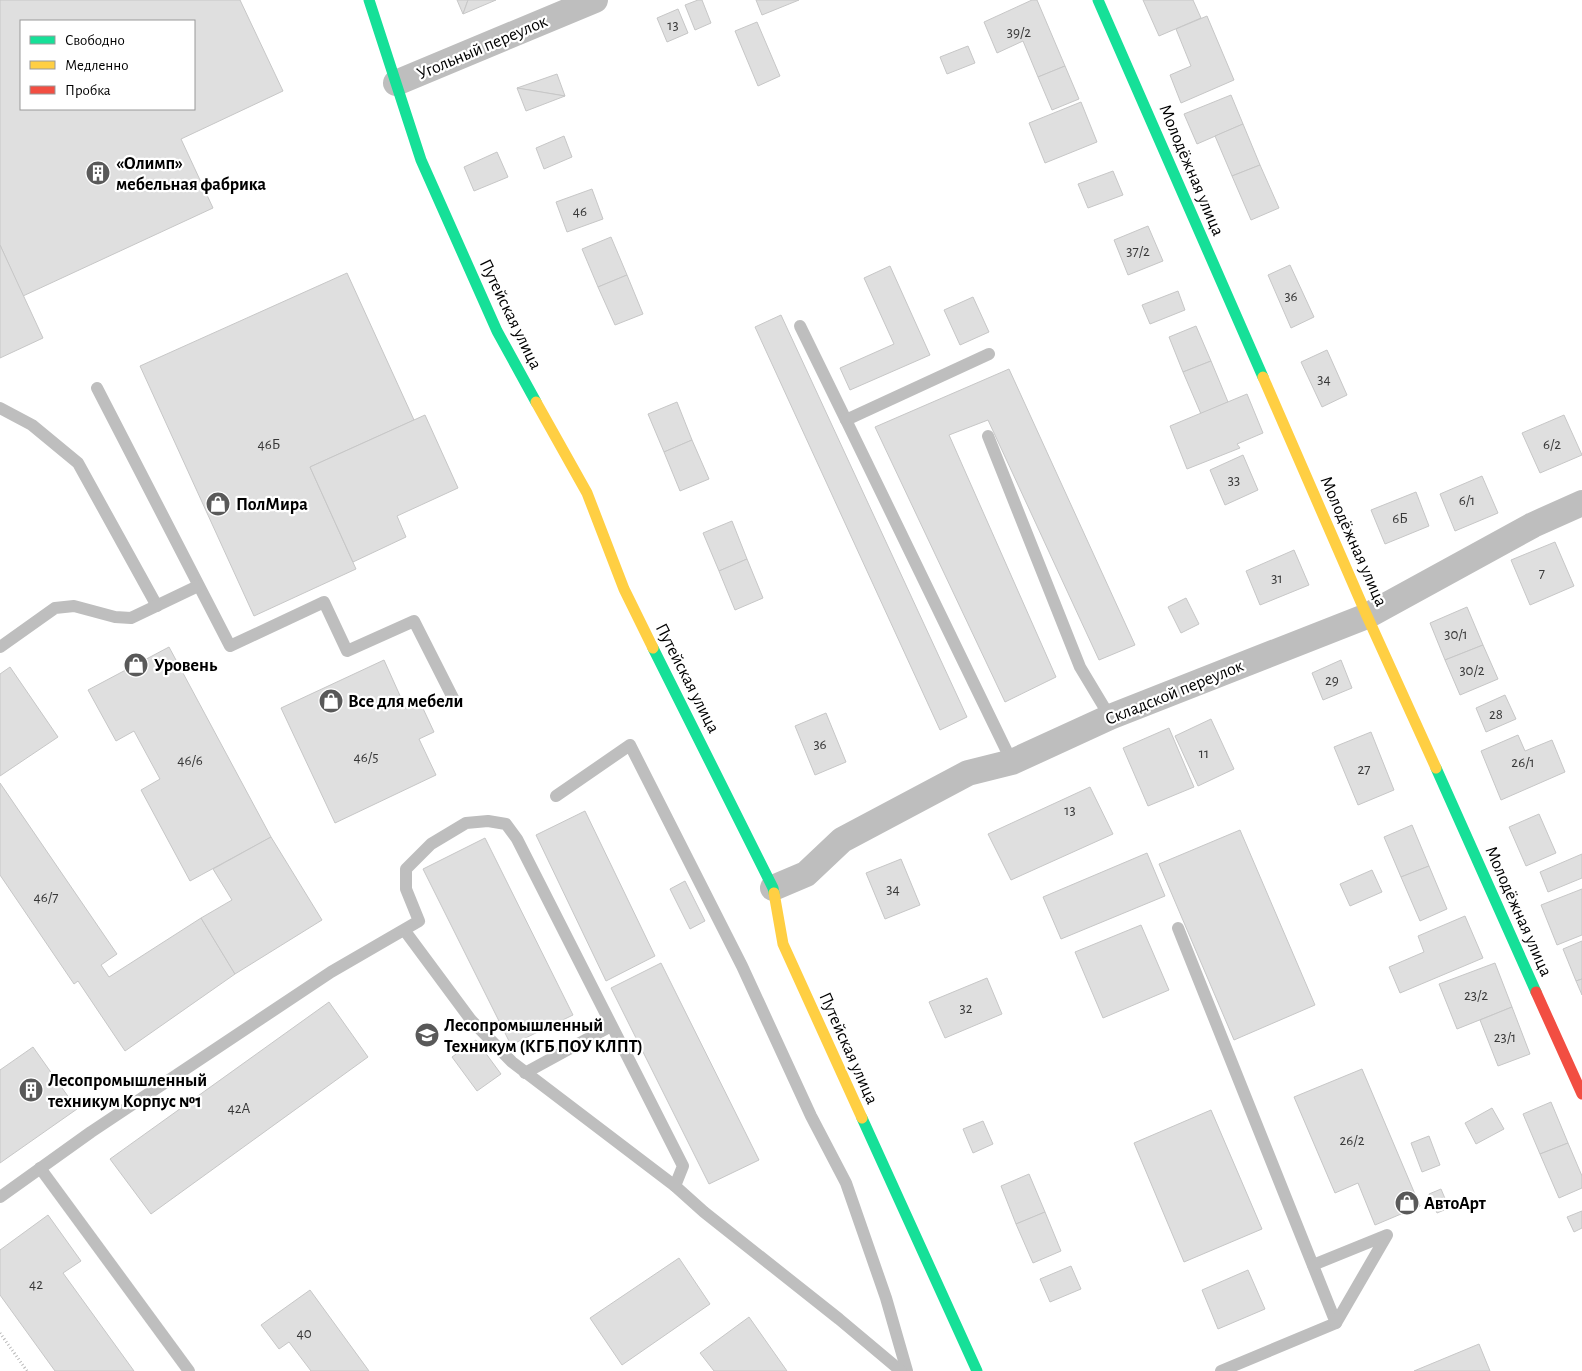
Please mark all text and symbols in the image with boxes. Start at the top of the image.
street label: Угольный переулок [415,12,551,84]
house number: 13 [667,18,679,33]
legend [20,20,195,110]
house number: 39/2 [1007,25,1031,40]
text: Свободно [65,33,125,48]
text: Медленно [65,58,129,73]
text: Пробка [65,83,111,98]
street label: Молодёжная улица [1155,102,1227,239]
place label: «Олимп» мебельная фабрика [116,155,266,194]
building icon: «Олимп» мебельная фабрика [85,160,111,186]
house number: 46 [573,204,587,219]
house number: 37/2 [1126,244,1150,259]
street label: Путейская улица [476,256,545,372]
house number: 36 [1284,289,1298,304]
house number: 34 [1317,372,1331,387]
house number: 46Б [258,437,280,452]
house number: 6/2 [1543,437,1561,452]
house number: 33 [1228,473,1240,488]
street label: Молодёжная улица [1316,473,1390,609]
shop icon: ПолМира [205,491,231,517]
house number: 6/1 [1459,493,1475,508]
place label: ПолМира [236,496,308,514]
house number: 6Б [1392,511,1408,526]
house number: 7 [1539,566,1545,581]
house number: 31 [1271,571,1283,586]
street label: Путейская улица [652,621,722,736]
house number: 30/1 [1444,627,1468,642]
shop icon: Уровень [123,652,149,678]
place label: Уровень [154,657,218,675]
street label: Складской переулок [1103,657,1247,729]
house number: 30/2 [1459,663,1485,678]
house number: 29 [1325,673,1339,688]
shop icon: Все для мебели [318,688,344,714]
place label: Все для мебели [348,693,463,711]
house number: 28 [1489,707,1503,722]
house number: 36 [813,737,827,752]
house number: 11 [1199,746,1209,761]
house number: 46/5 [354,750,378,765]
house number: 46/6 [177,753,203,768]
house number: 26/1 [1511,755,1535,770]
house number: 27 [1357,762,1371,777]
house number: 13 [1064,803,1076,818]
street label: Молодёжная улица [1481,843,1555,979]
house number: 34 [886,882,900,897]
house number: 46/7 [34,890,58,905]
house number: 23/2 [1464,988,1488,1003]
street label: Путейская улица [815,990,881,1107]
house number: 32 [959,1001,973,1016]
place label: Лесопромышленный Техникум (КГБ ПОУ КЛПТ) [444,1017,643,1056]
school or university icon: Лесопромышленный Техникум (КГБ ПОУ КЛПТ) [414,1022,440,1048]
house number: 23/1 [1494,1030,1516,1045]
place label: Лесопромышленный техникум Корпус №1 [47,1072,207,1111]
building icon: Лесопромышленный техникум Корпус №1 [18,1077,44,1103]
house number: 42А [228,1101,251,1116]
house number: 26/2 [1339,1133,1365,1148]
shop icon: АвтоАрт [1394,1190,1420,1216]
place label: АвтоАрт [1424,1195,1487,1213]
house number: 42 [29,1277,43,1292]
house number: 40 [296,1326,312,1341]

